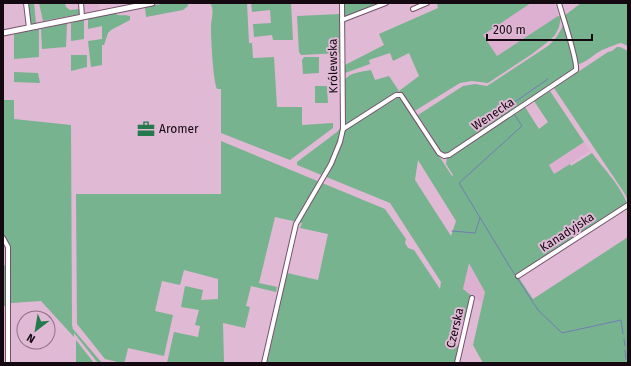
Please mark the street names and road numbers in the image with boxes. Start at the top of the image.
street label: Królewska [326,38,340,94]
street label: Wenecka [469,95,517,133]
street label: Kanadyjska [537,209,597,255]
street label: Czerska [444,306,466,350]

